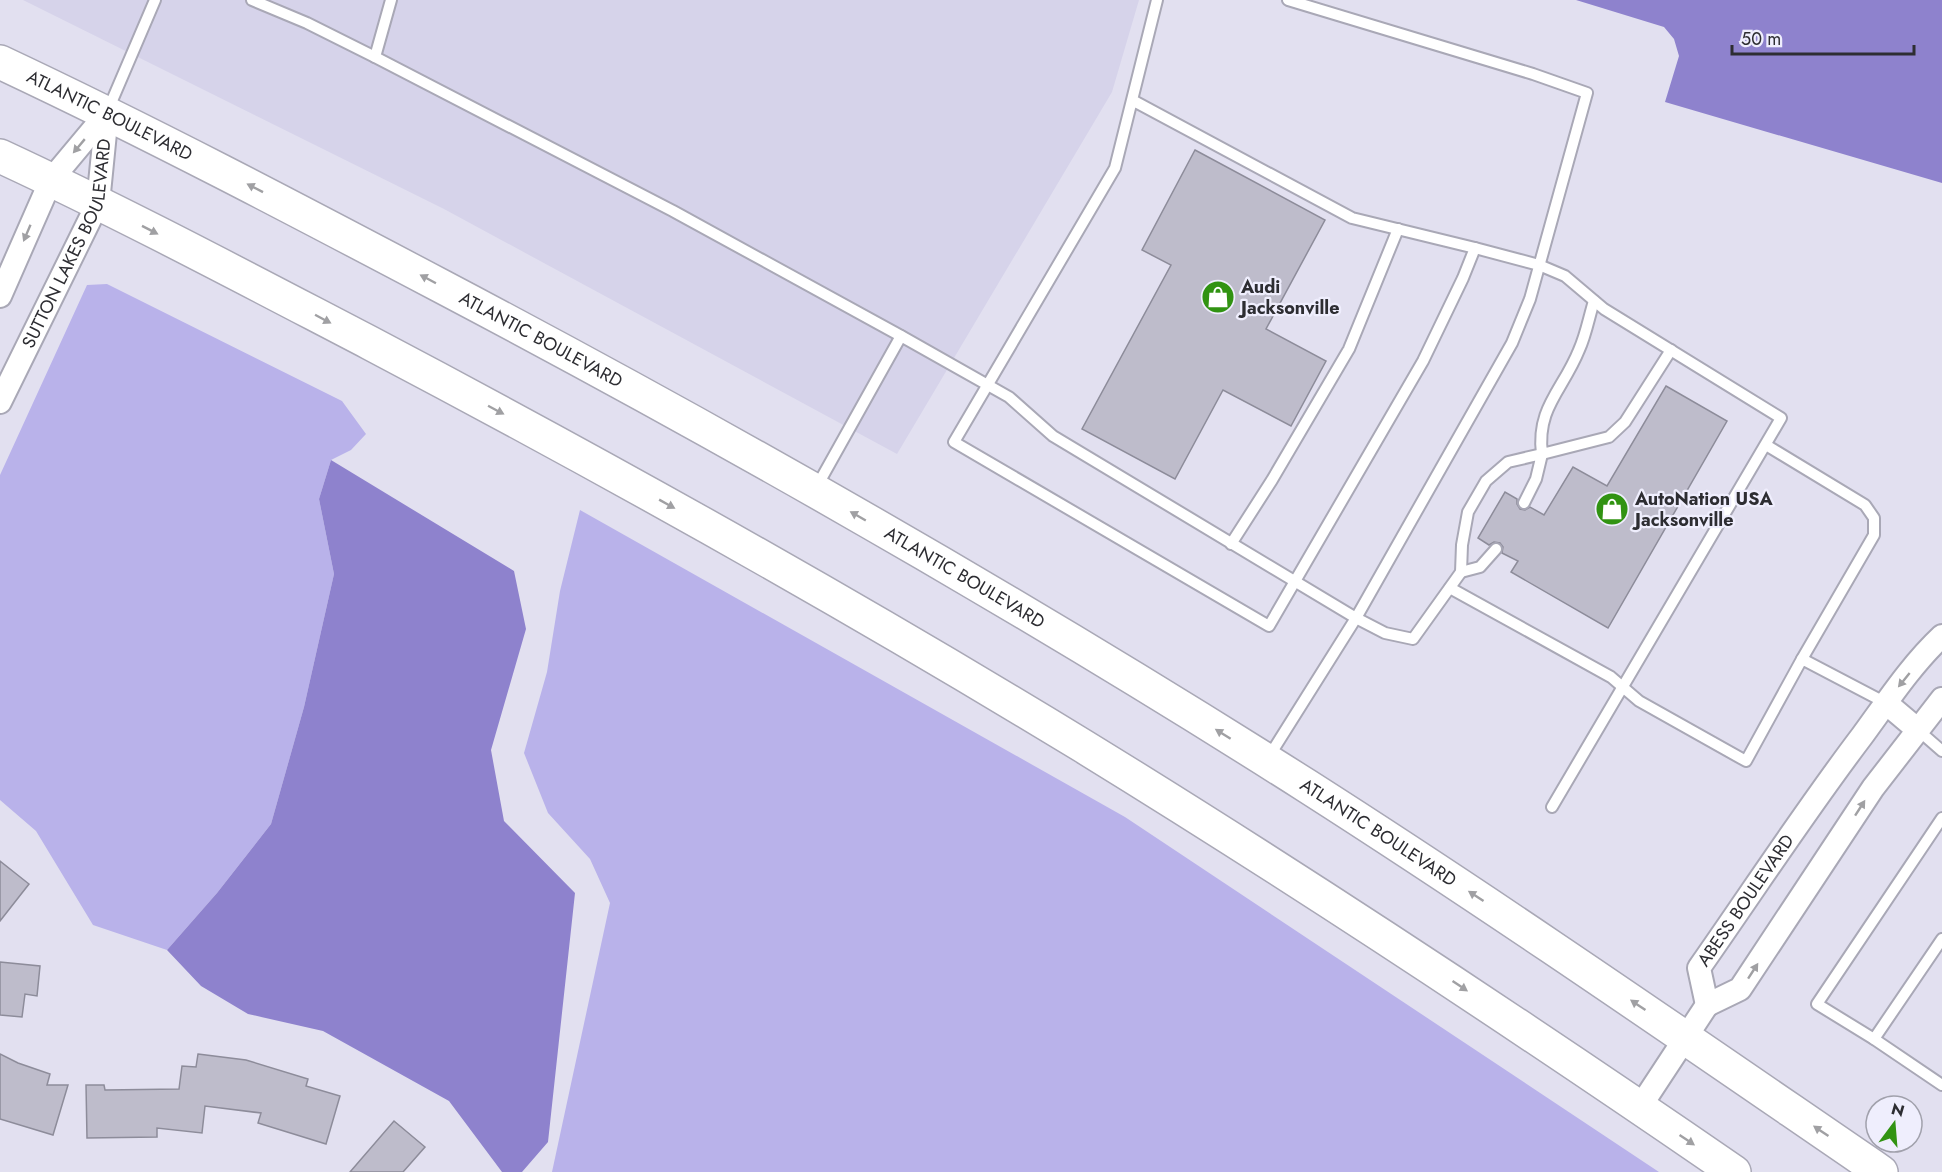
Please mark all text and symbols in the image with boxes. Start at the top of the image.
scale bar [1732,18,1914,56]
text: 50 m [1741,26,1781,52]
street label: ATLANTIC BOULEVARD [22,64,197,167]
street label: SUTTON LAKES BOULEVARD [16,137,117,353]
one-way arrow [73,138,86,153]
one-way arrow [246,184,263,193]
one-way arrow [22,224,32,242]
one-way arrow [141,225,158,235]
one-way arrow [419,274,436,283]
place label: Audi Jacksonville [1238,274,1340,321]
shop icon: Audi Jacksonville [1200,279,1236,315]
street label: ATLANTIC BOULEVARD [455,285,627,394]
one-way arrow [315,314,332,324]
one-way arrow [488,405,505,415]
place label: AutoNation USA Jacksonville [1632,486,1773,533]
shop icon: AutoNation USA Jacksonville [1594,491,1630,527]
one-way arrow [658,499,675,509]
one-way arrow [849,511,866,521]
street label: ATLANTIC BOULEVARD [880,520,1050,635]
one-way arrow [1898,673,1911,688]
one-way arrow [1215,729,1232,740]
street label: ATLANTIC BOULEVARD [1295,772,1462,893]
one-way arrow [1854,800,1865,816]
street label: ABESS BOULEVARD [1691,829,1800,972]
one-way arrow [1468,891,1484,902]
one-way arrow [1747,963,1758,979]
one-way arrow [1452,980,1468,991]
one-way arrow [1630,999,1646,1011]
north arrow [1864,1094,1924,1154]
text: N [1889,1097,1907,1123]
one-way arrow [1814,1125,1830,1137]
one-way arrow [1679,1134,1695,1146]

